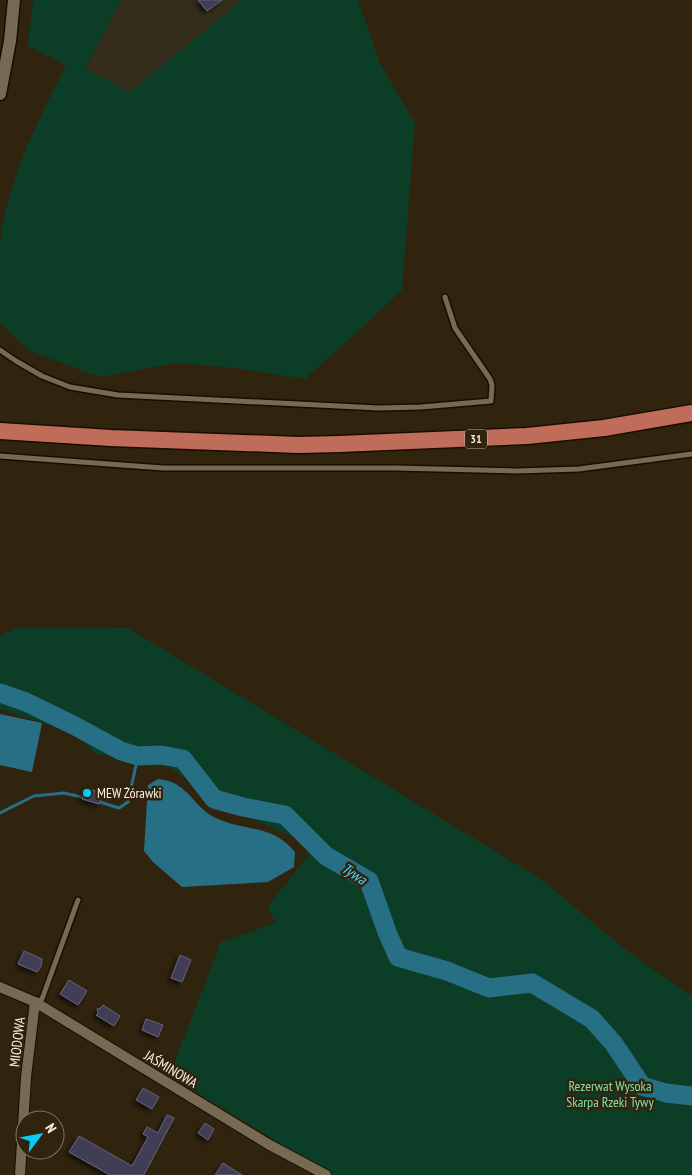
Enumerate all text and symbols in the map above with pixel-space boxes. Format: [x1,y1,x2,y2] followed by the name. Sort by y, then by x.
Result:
[465,429,487,448] road number: 31
[97,784,162,802] place label: MEW Żórawki
[81,787,93,799] marker: MEW Żórawki
[338,858,371,889] water label: Tywa
[5,1016,29,1068] street label: MIODOWA
[140,1046,201,1092] street label: JAŚMINOWA
[566,1077,655,1111] park label: Rezerwat Wysoka Skarpa Rzeki Tywy
[15,1110,65,1160] north arrow
[41,1120,61,1136] text: N

